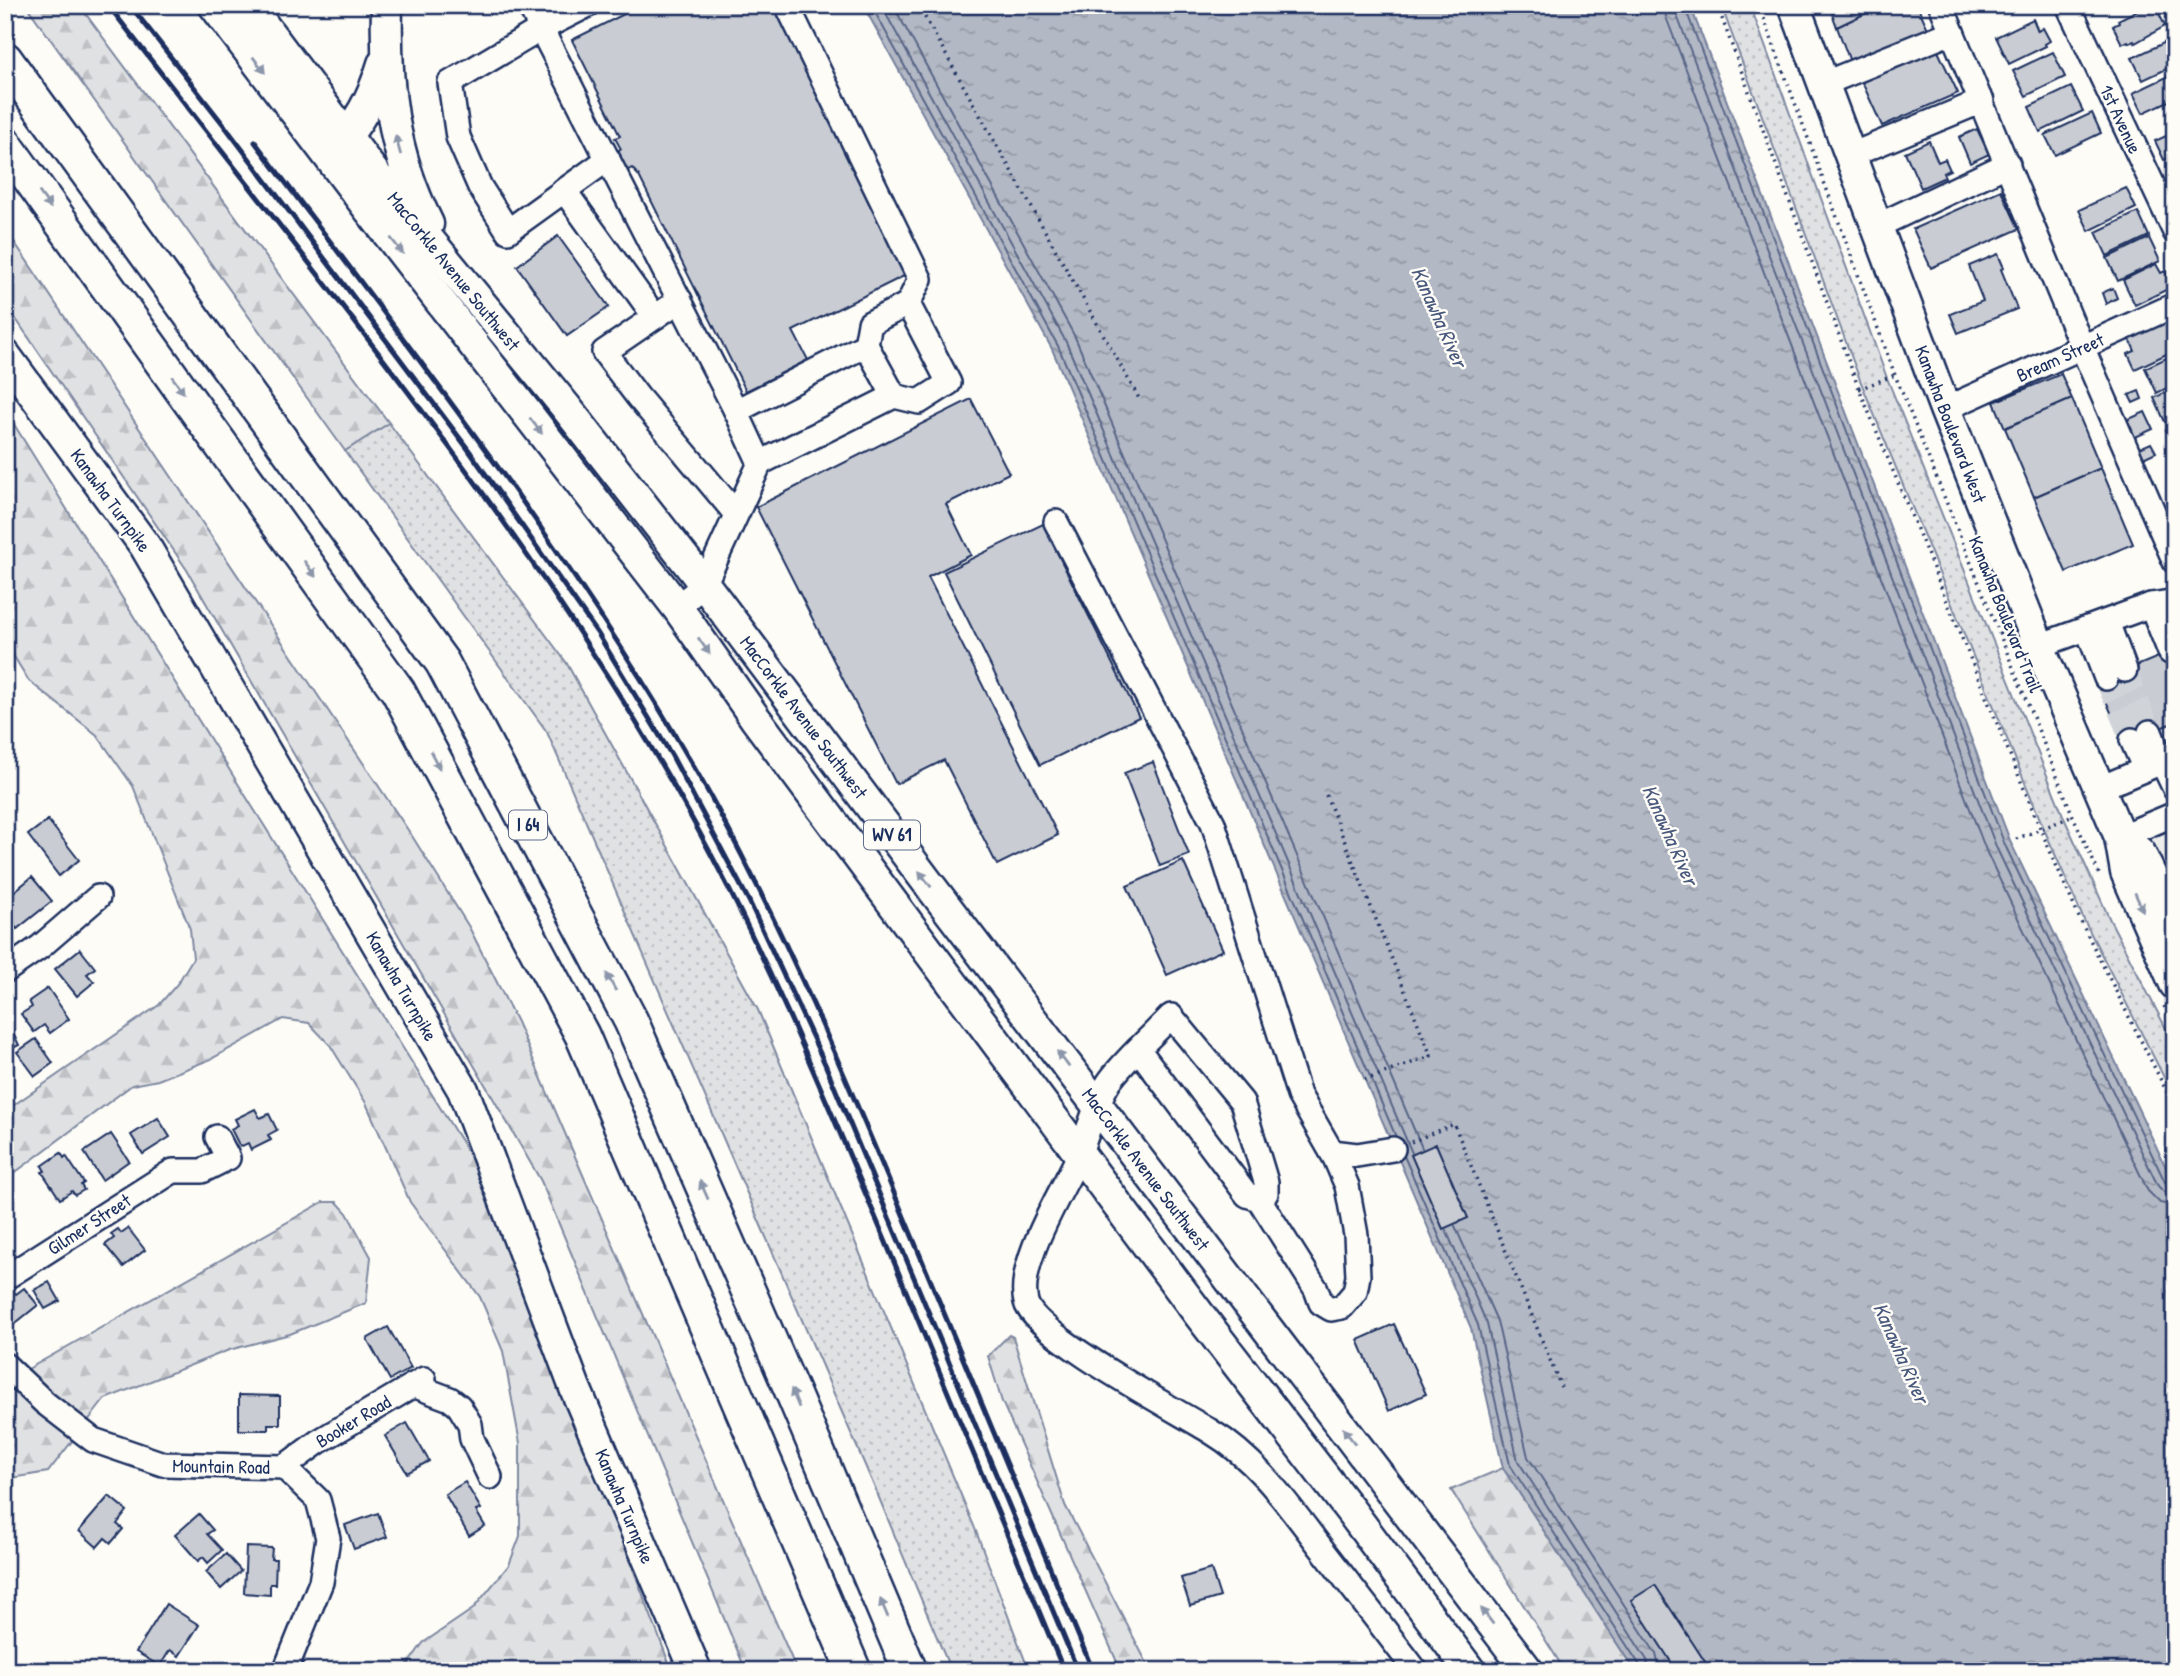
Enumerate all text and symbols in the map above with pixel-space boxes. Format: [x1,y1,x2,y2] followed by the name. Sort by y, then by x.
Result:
[252,56,266,74] one-way arrow
[2094,80,2148,158] street label: 1st Avenue
[392,133,403,155] one-way arrow
[382,186,527,356] street label: MacCorkle Avenue Southwest
[38,191,52,209] one-way arrow
[389,237,403,255] one-way arrow
[1404,262,1476,375] water label: Kanawha River
[2012,326,2108,388] street label: Bream Street
[1909,341,1993,507] street label: Kanawha Boulevard West
[171,376,185,394] one-way arrow
[528,417,543,435] one-way arrow
[65,443,158,557] street label: Kanawha Turnpike
[1963,532,2050,697] street label: Kanawha Boulevard Trail
[303,560,318,578] one-way arrow
[734,630,874,804] street label: MacCorkle Avenue Southwest
[697,636,711,655] one-way arrow
[428,750,440,770] one-way arrow
[1635,780,1707,893] water label: Kanawha River
[509,810,547,840] road number: I 64
[864,820,920,850] road number: WV 61
[917,870,932,888] one-way arrow
[2134,892,2145,913] one-way arrow
[360,927,444,1046] street label: Kanawha Turnpike
[605,973,617,992] one-way arrow
[1056,1051,1071,1069] one-way arrow
[1076,1082,1216,1256] street label: MacCorkle Avenue Southwest
[699,1179,710,1200] one-way arrow
[42,1187,136,1261] street label: Gilmer Street
[1866,1298,1938,1411] water label: Kanawha River
[311,1388,396,1454] street label: Booker Road
[789,1388,800,1409] one-way arrow
[1341,1427,1356,1445] one-way arrow
[589,1445,661,1568] street label: Kanawha Turnpike
[172,1452,271,1480] street label: Mountain Road
[878,1597,889,1618] one-way arrow
[1479,1608,1494,1626] one-way arrow

